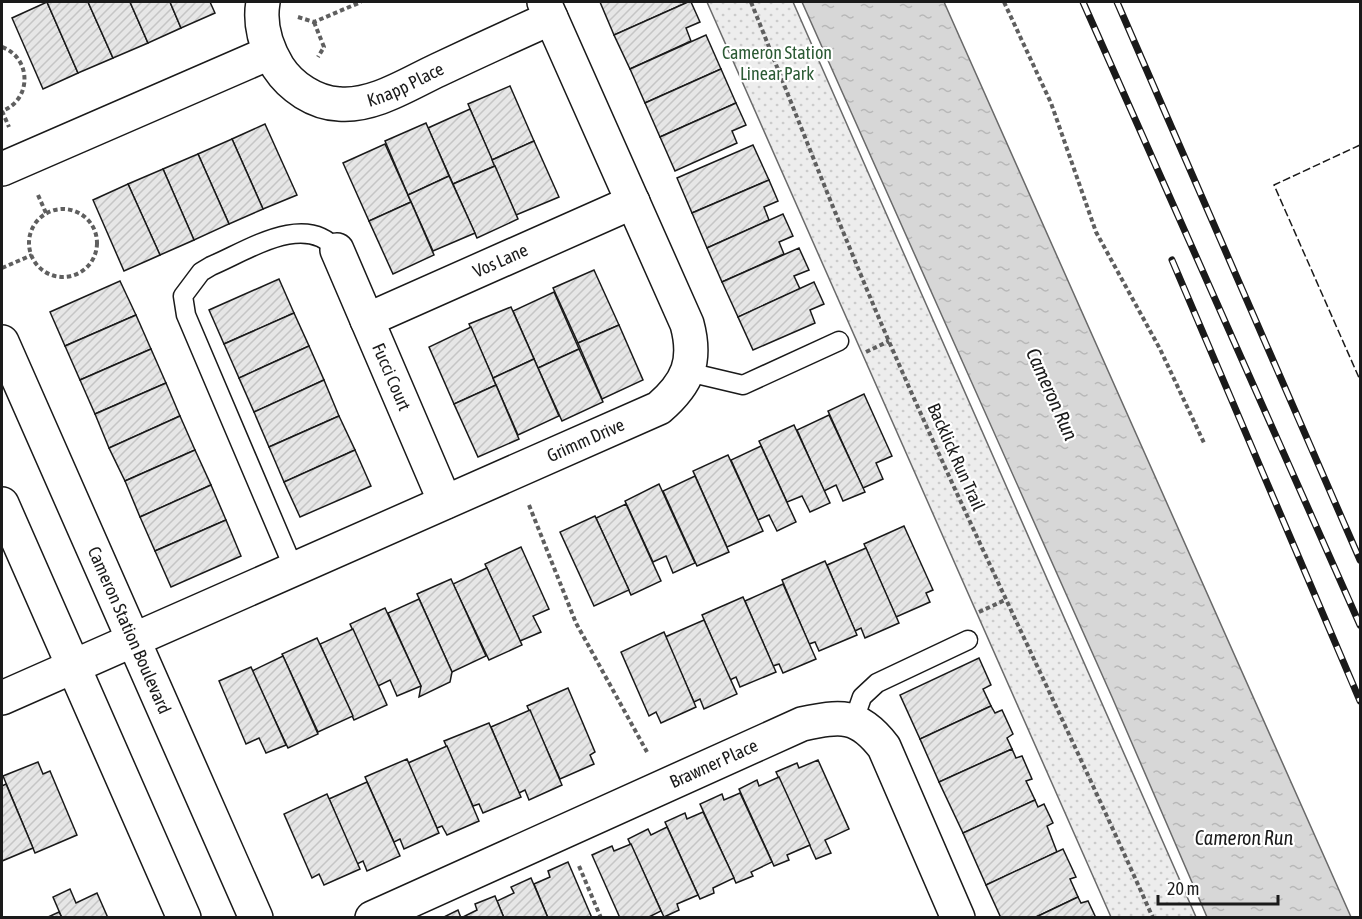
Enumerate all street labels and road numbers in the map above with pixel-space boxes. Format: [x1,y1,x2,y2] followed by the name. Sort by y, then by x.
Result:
[364,58,447,111] street label: Knapp Place
[470,239,531,282] street label: Vos Lane
[368,340,416,414] street label: Fucci Court
[923,400,990,514] street label: Backlick Run Trail
[544,414,627,466] street label: Grimm Drive
[84,543,176,717] street label: Cameron Station Boulevard
[666,734,761,792] street label: Brawner Place

